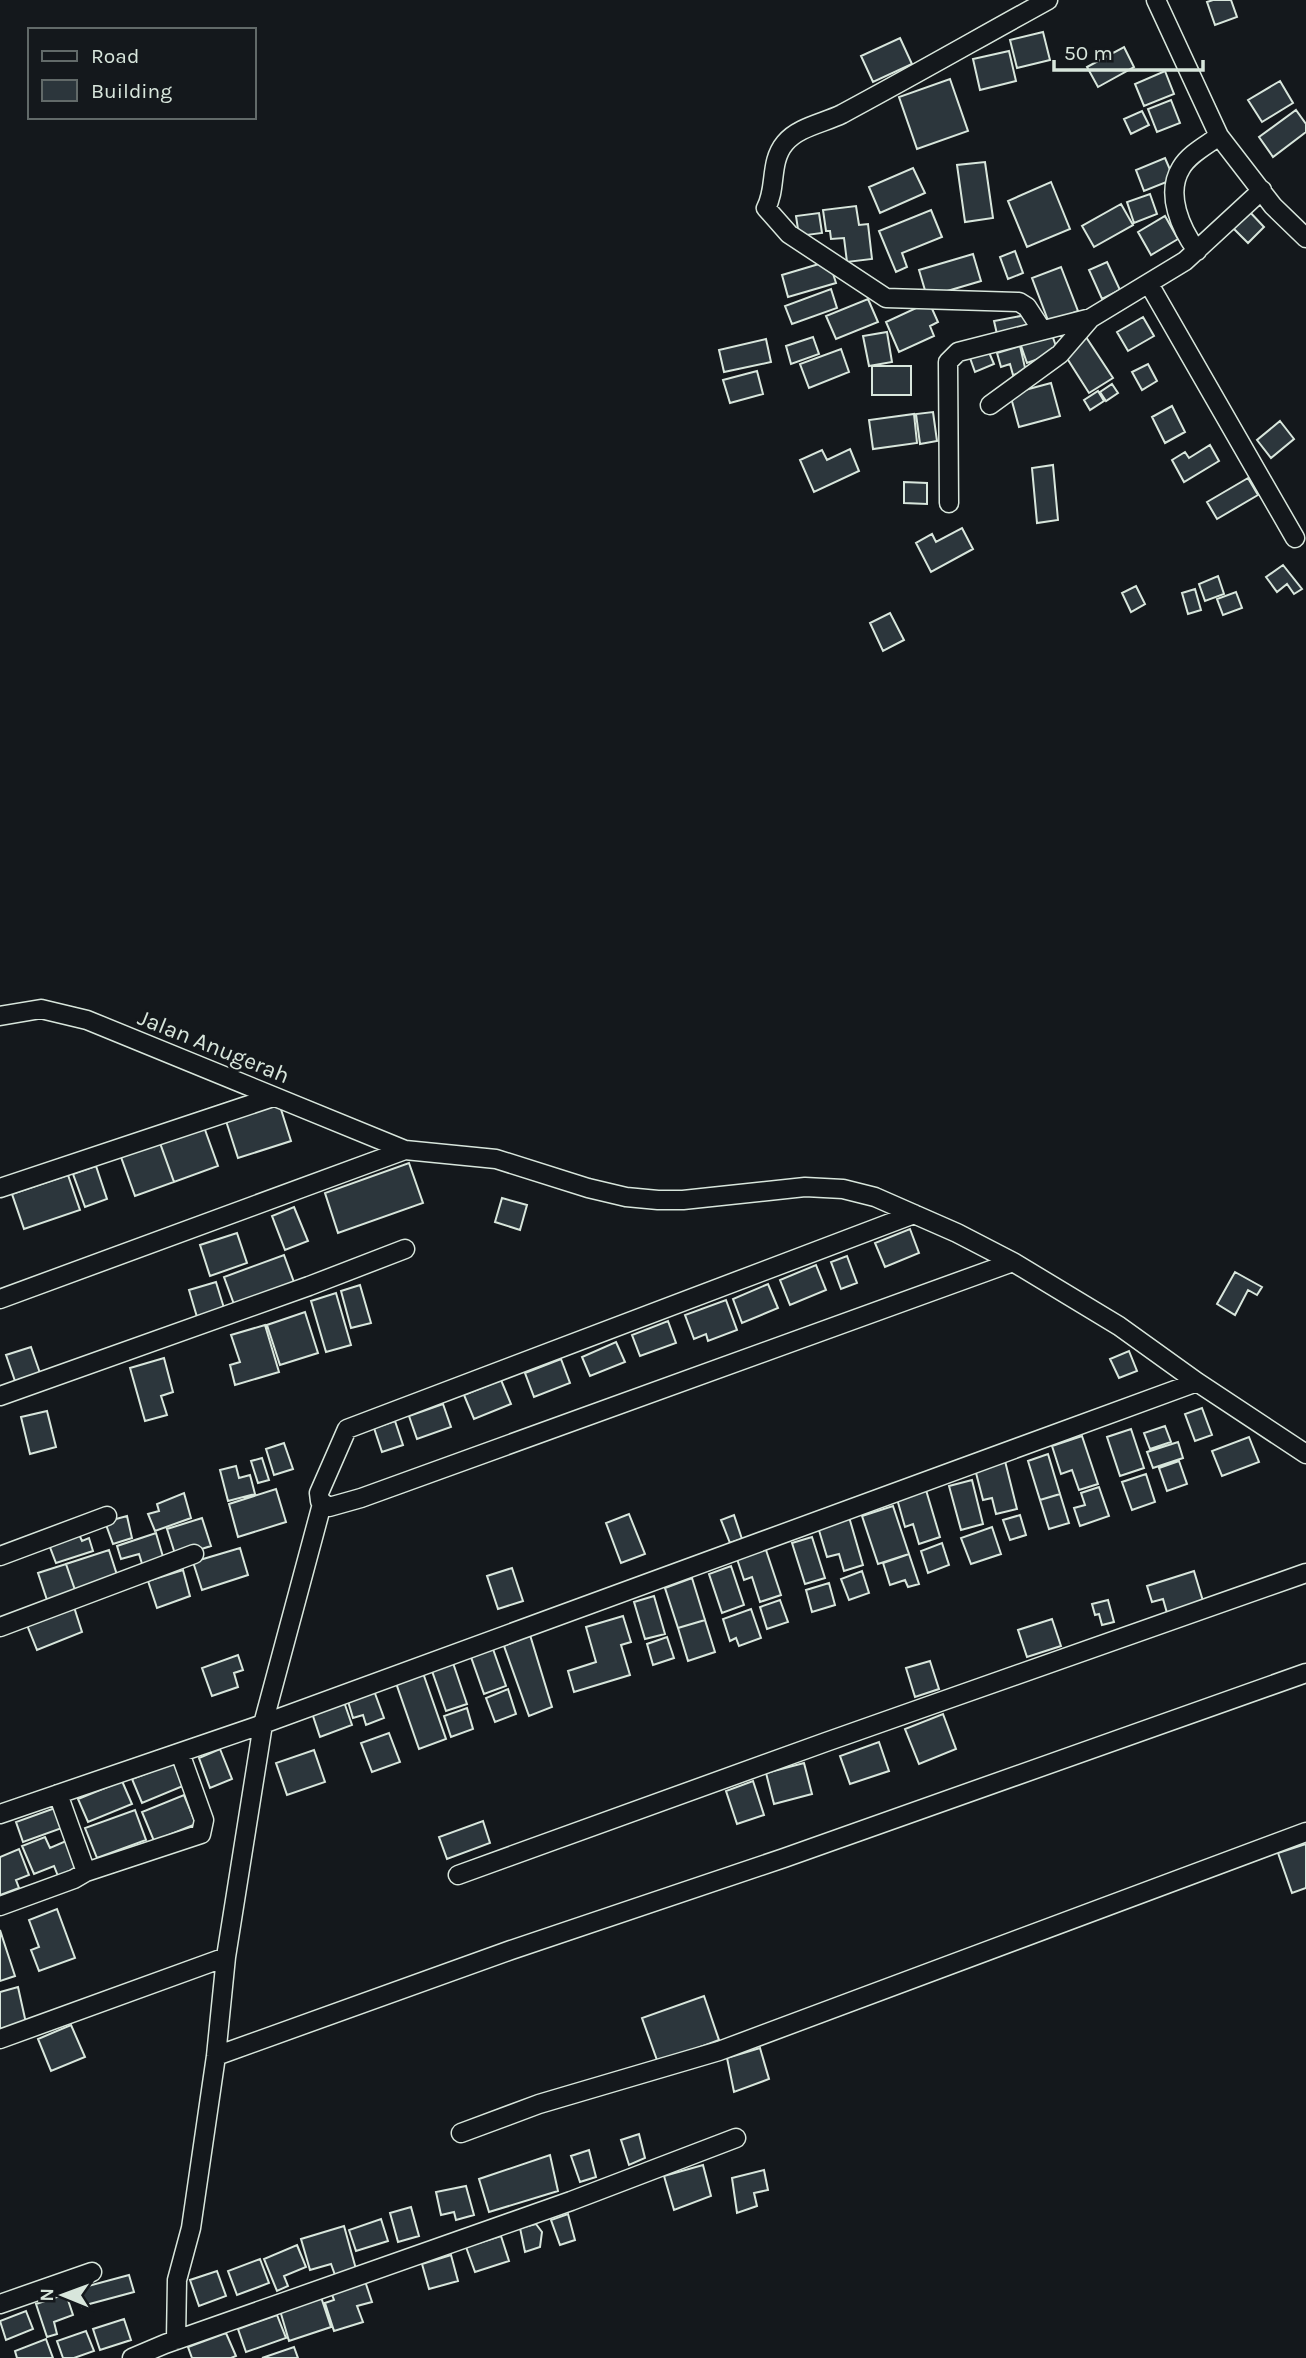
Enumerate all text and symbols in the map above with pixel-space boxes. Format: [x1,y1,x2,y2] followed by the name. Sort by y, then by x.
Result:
[28,28,256,119] legend
[1054,28,1203,72] scale bar
[1064,41,1113,65] text: 50 m
[91,44,139,68] text: Road
[91,79,172,103] text: Building
[134,1004,294,1089] street label: Jalan Anugerah
[28,2260,98,2330] north arrow
[36,2288,58,2302] text: N

